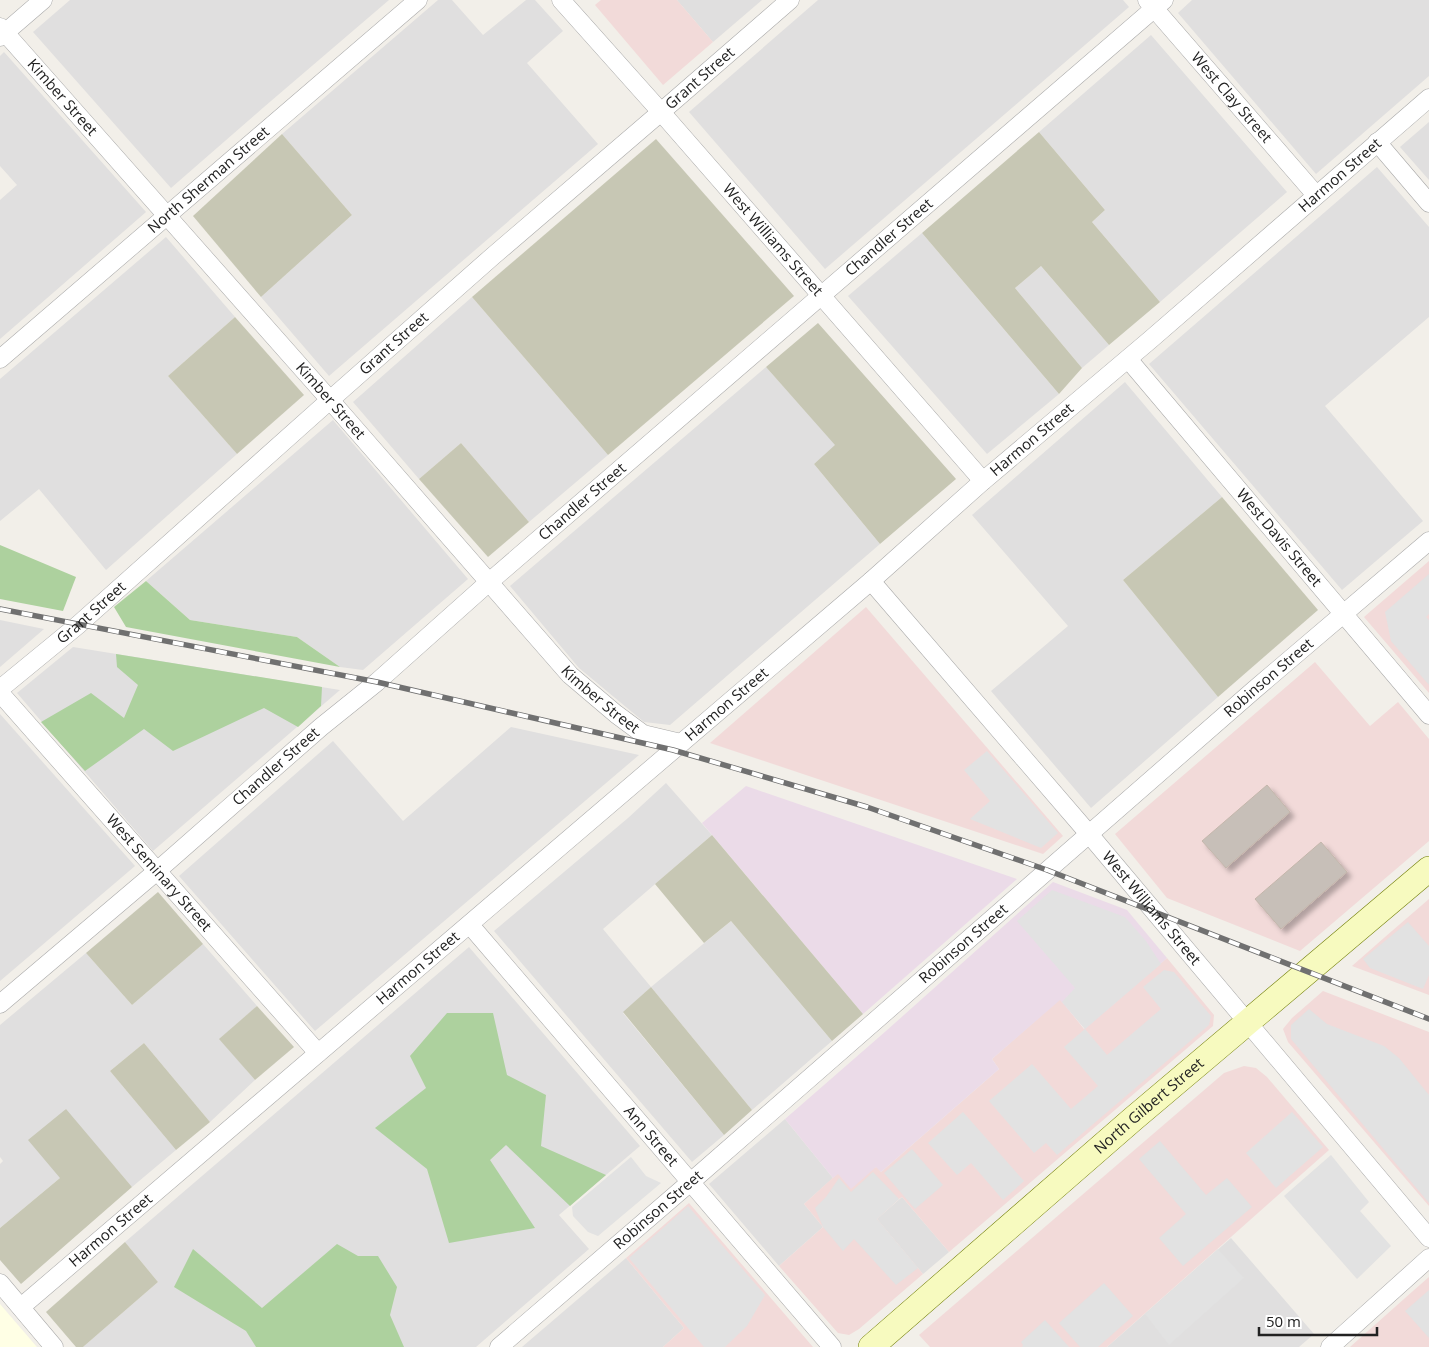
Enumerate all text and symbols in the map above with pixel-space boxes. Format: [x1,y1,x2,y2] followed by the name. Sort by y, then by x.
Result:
[660,42,738,113] street label: Grant Street
[1187,47,1277,146] street label: West Clay Street
[24,54,103,140] street label: Kimber Street
[143,121,273,237] street label: North Sherman Street
[1294,133,1385,216] street label: Harmon Street
[719,179,828,300] street label: West Williams Street
[840,193,936,280] street label: Chandler Street
[354,307,432,379] street label: Grant Street
[292,357,371,443] street label: Kimber Street
[985,398,1077,480] street label: Harmon Street
[534,458,630,544] street label: Chandler Street
[1233,484,1327,590] street label: West Davis Street
[52,576,130,648] street label: Grant Street
[1219,633,1317,721] street label: Robinson Street
[557,661,644,737] street label: Kimber Street
[680,662,772,745] street label: Harmon Street
[227,722,323,810] street label: Chandler Street
[102,809,217,935] street label: West Seminary Street
[1099,846,1206,969] street label: West Williams Street
[914,899,1011,987] street label: Robinson Street
[371,926,463,1008] street label: Harmon Street
[1089,1053,1207,1158] street label: North Gilbert Street
[620,1101,683,1170] street label: Ann Street
[609,1165,706,1253] street label: Robinson Street
[64,1188,156,1271] street label: Harmon Street
[1259,1304,1376,1336] scale bar
[1266,1311,1301,1331] text: 50 m

